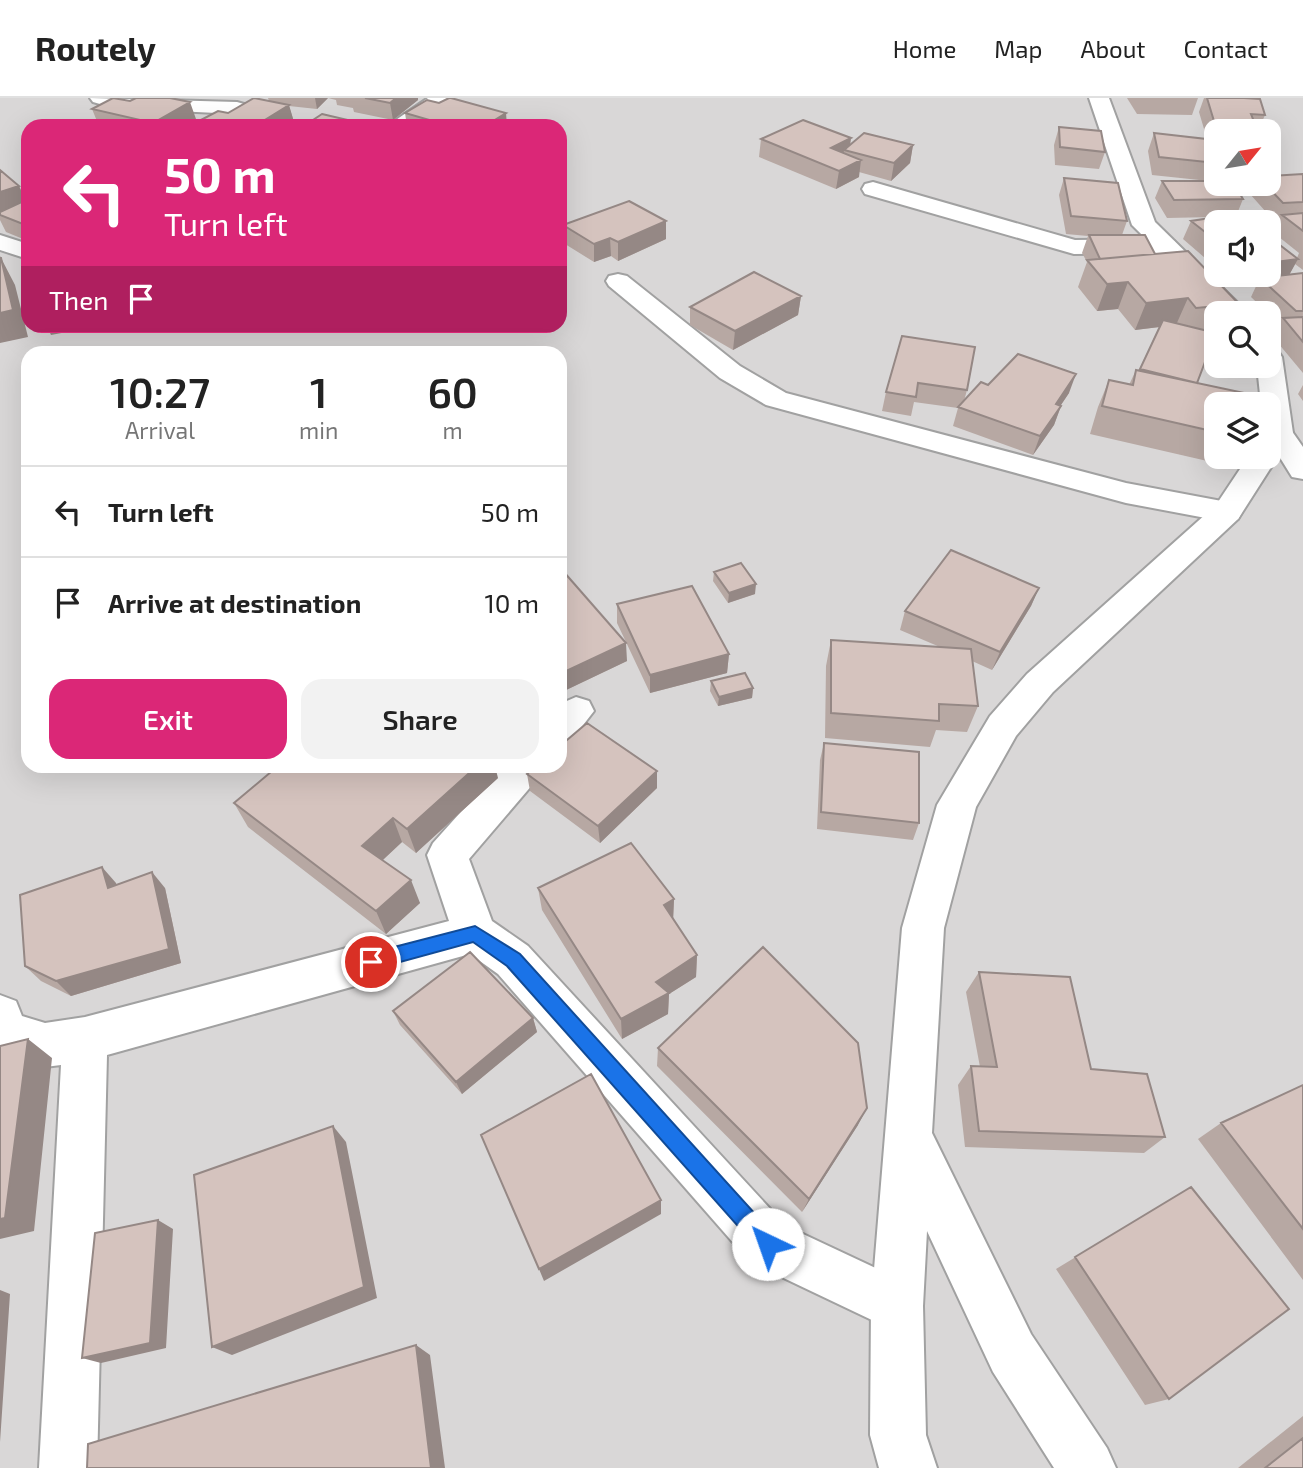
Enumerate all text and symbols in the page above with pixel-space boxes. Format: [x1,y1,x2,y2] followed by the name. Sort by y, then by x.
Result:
[35,28,156,68] text: Routely
[893,34,956,63] text: Home
[994,34,1042,63] text: Map
[1080,34,1146,63] text: About
[1184,34,1268,63] text: Contact
[1204,119,1281,196] north arrow
[1204,119,1281,469] map controls
[164,144,276,203] text: 50 m
[49,147,140,238] icon: left
[164,204,288,242] text: Turn left
[1204,210,1281,287] button: sound
[122,280,160,318] icon: arrive
[49,284,108,315] text: Then
[1204,301,1281,378] button: search
[110,366,210,416] text: 10:27
[310,366,328,416] text: 1
[427,366,478,416] text: 60
[1204,392,1281,469] button: layers
[125,416,195,444] text: Arrival
[299,416,338,444] text: min
[443,416,463,444] text: m
[49,493,87,531] icon: left
[108,496,214,527] text: Turn left
[481,496,539,527] text: 50 m
[49,584,87,622] icon: arrive
[108,587,361,618] text: Arrive at destination
[484,587,539,618] text: 10 m
[49,679,287,759] button: Exit
[301,679,539,759] button: Share
[341,932,401,992] pin
[352,943,390,981] icon: arrive
[731,1207,805,1281] position arrow

